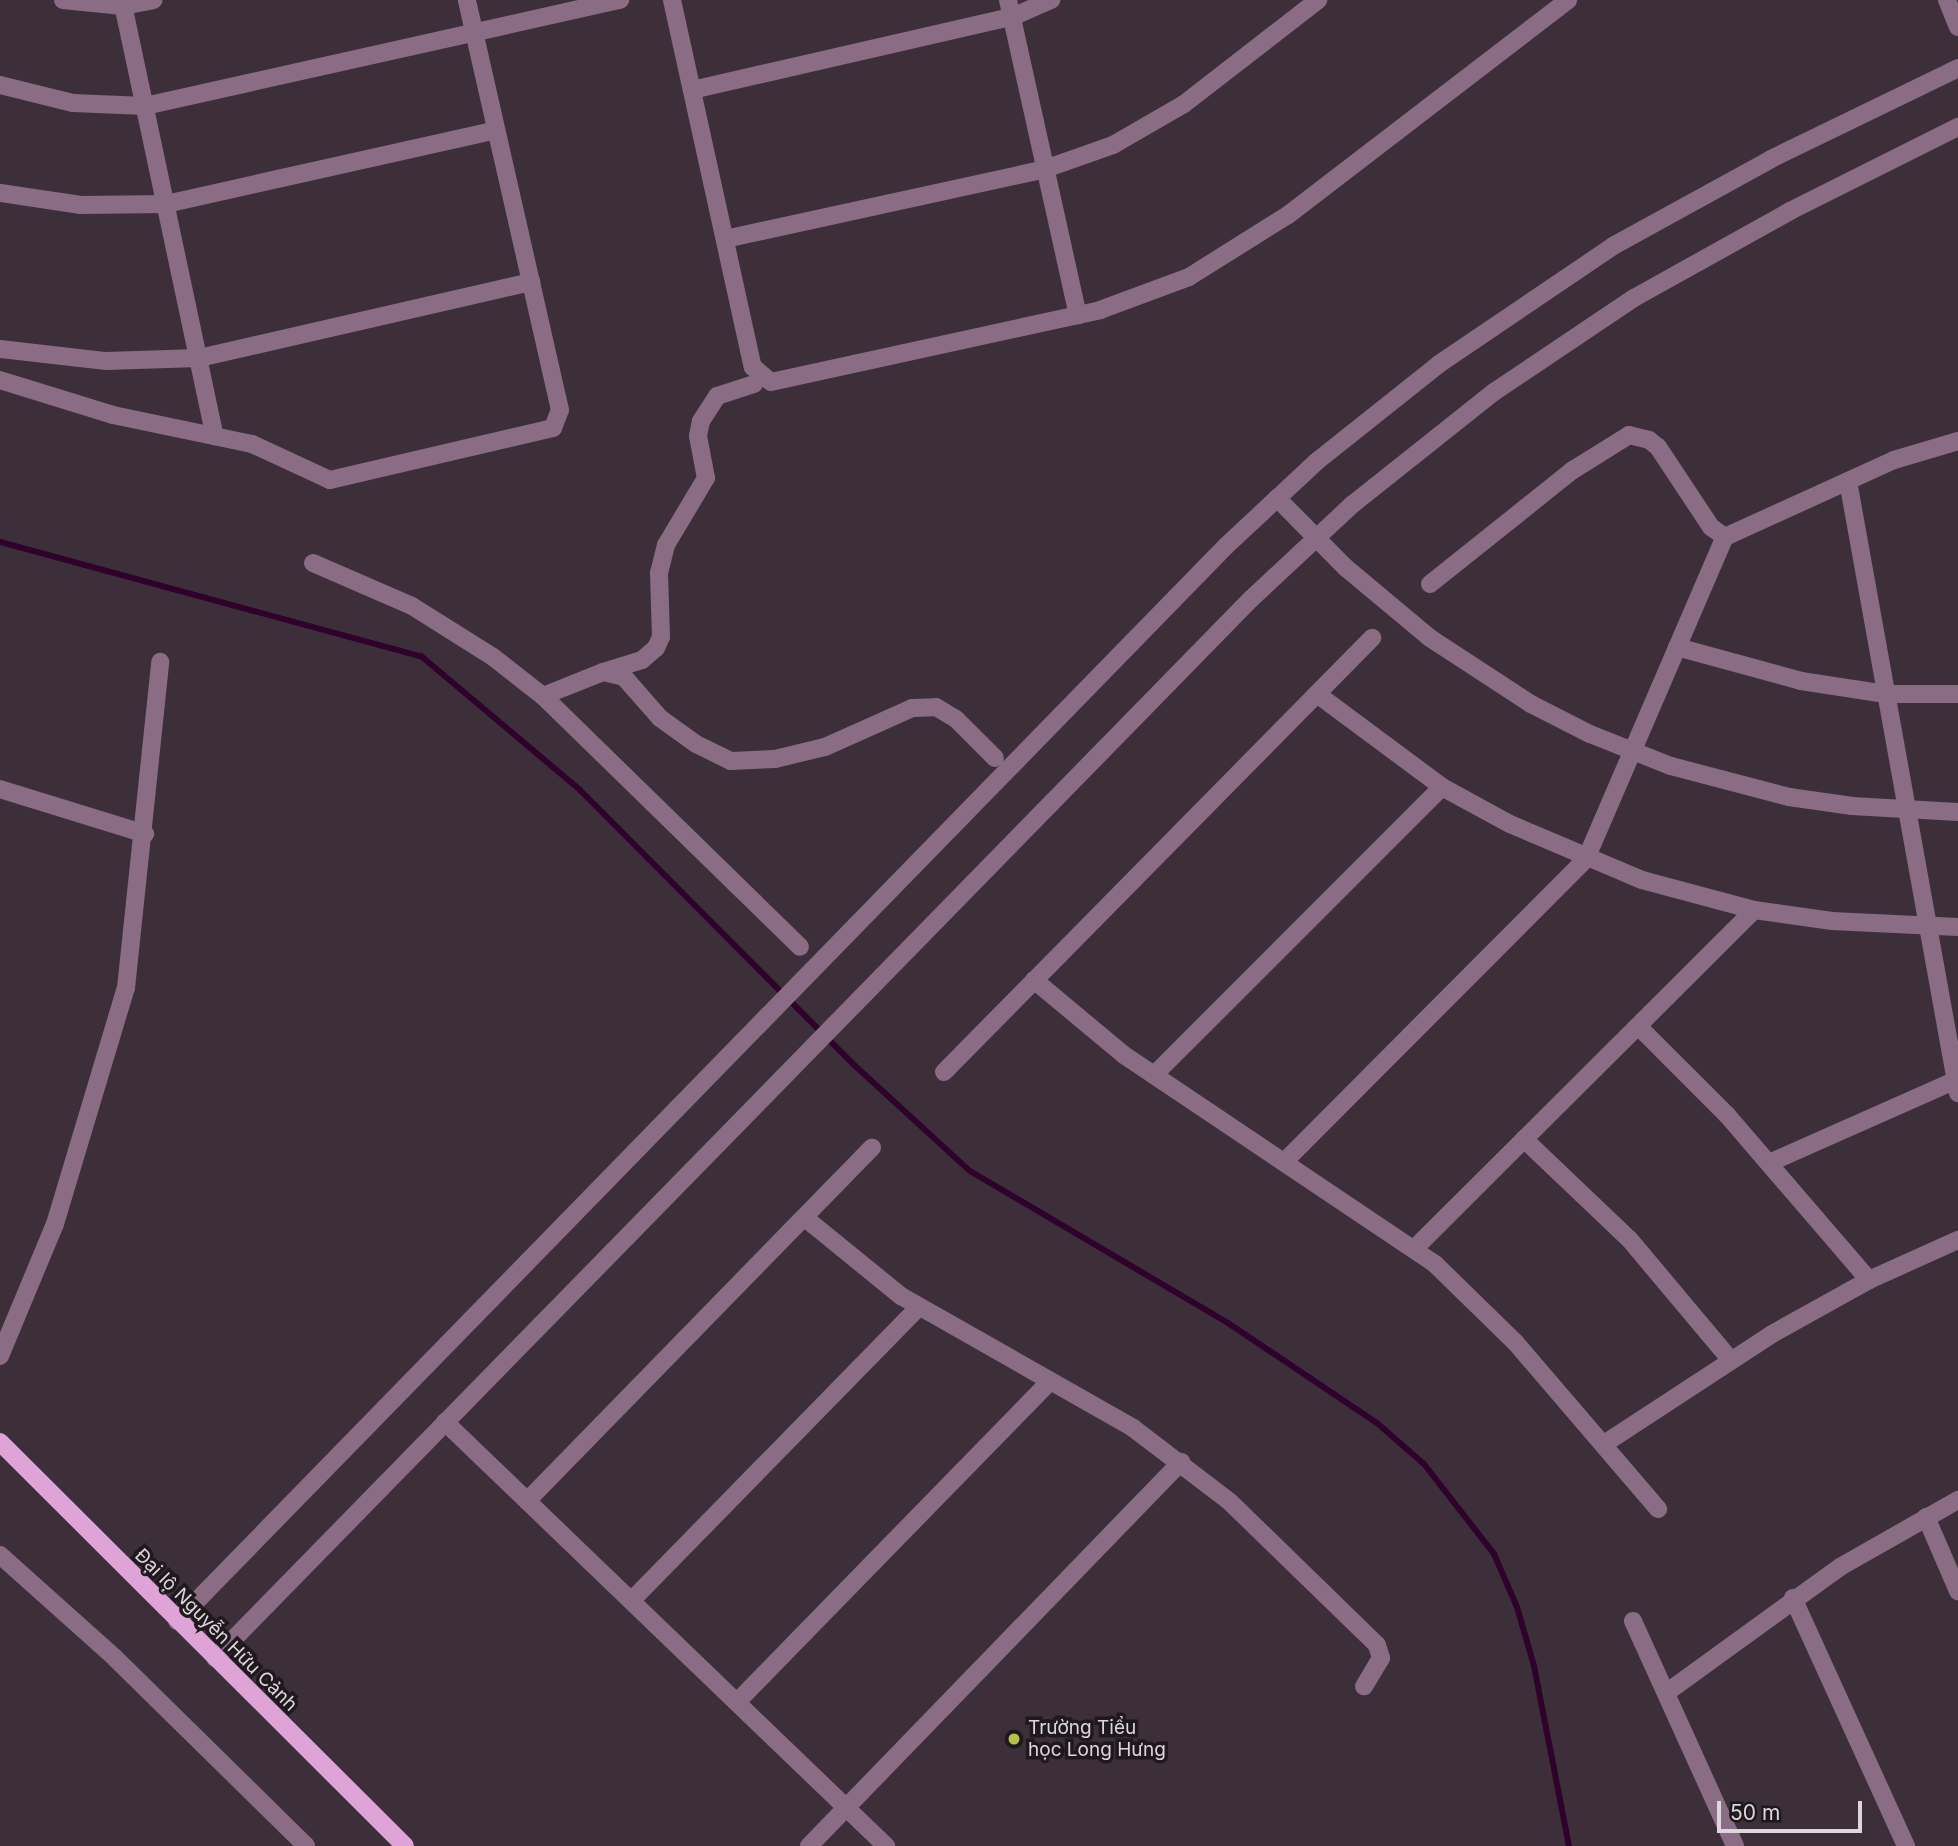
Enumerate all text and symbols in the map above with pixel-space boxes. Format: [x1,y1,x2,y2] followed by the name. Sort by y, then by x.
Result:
[130,1544,302,1716] street label: Đại lộ Nguyễn Hữu Cảnh
[1028,1717,1166,1761] place label: Trường Tiểu học Long Hưng
[1006,1731,1022,1747] marker: Trường Tiểu học Long Hưng
[1720,1786,1865,1830] scale bar
[1730,1800,1780,1825] text: 50 m

